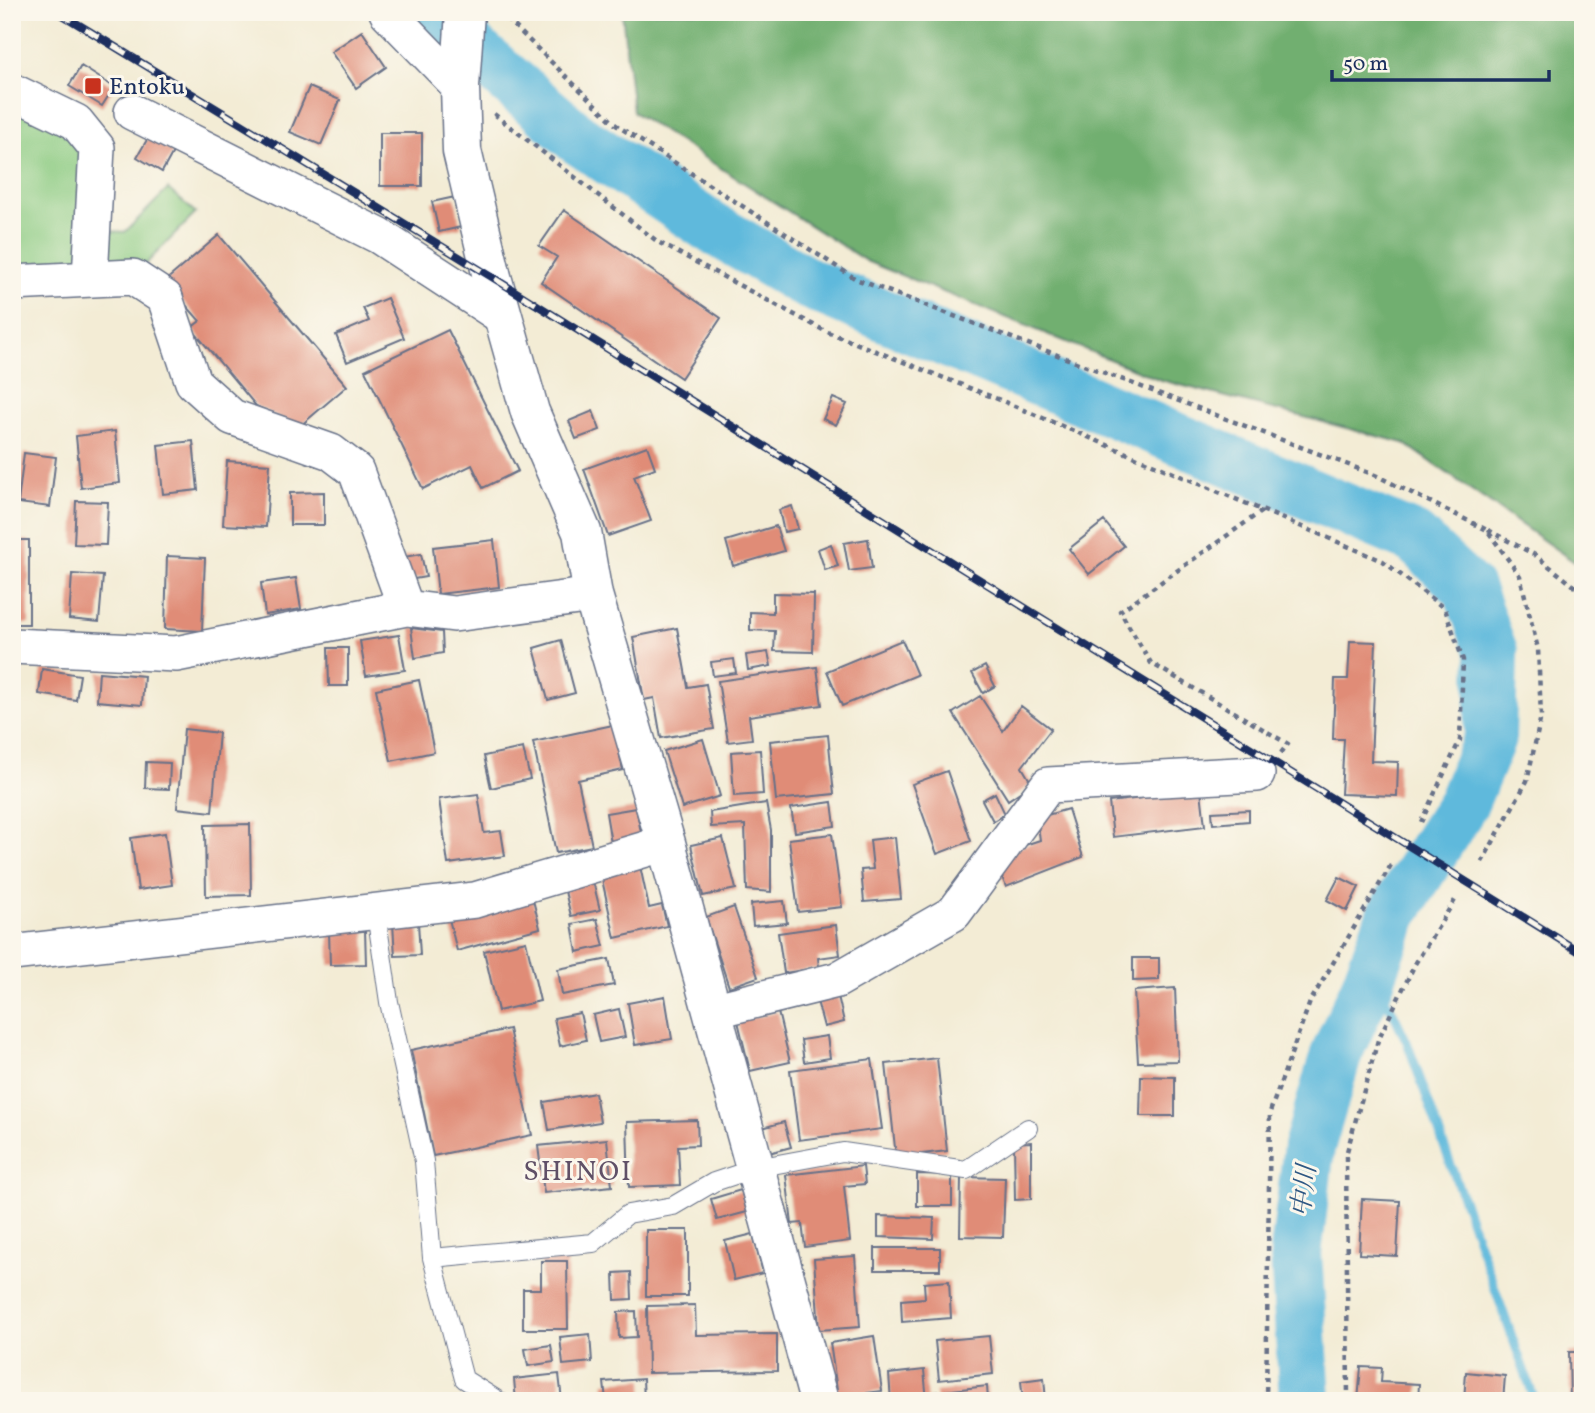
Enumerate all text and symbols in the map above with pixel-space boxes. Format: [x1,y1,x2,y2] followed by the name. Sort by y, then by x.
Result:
[1332,38,1550,82] scale bar
[1343,50,1388,79] text: 50 m
[109,71,185,105] place label: Entoku
[83,76,103,96] marker: Entoku
[523,1153,633,1192] district label: SHINOI
[1284,1160,1326,1219] water label: 中川

